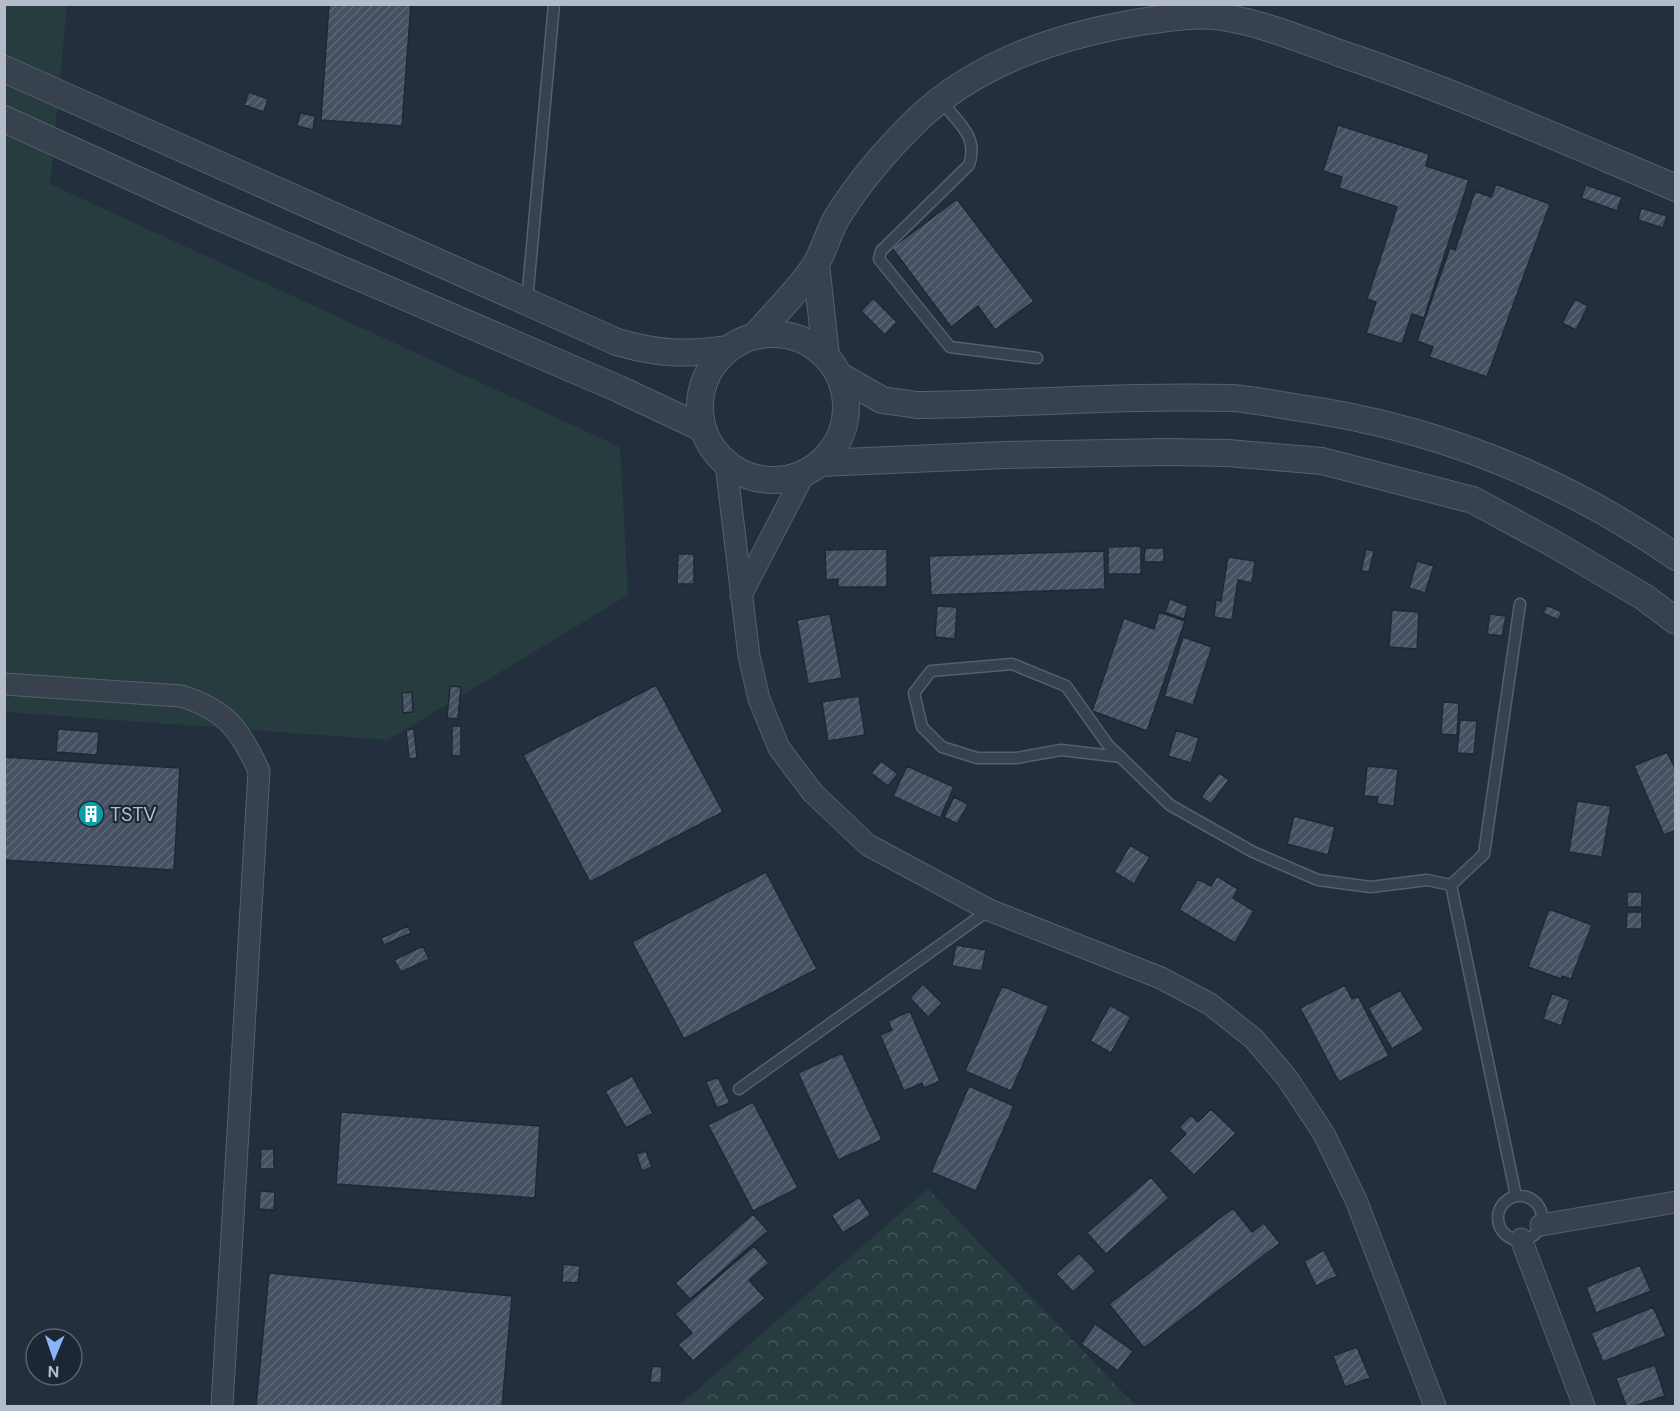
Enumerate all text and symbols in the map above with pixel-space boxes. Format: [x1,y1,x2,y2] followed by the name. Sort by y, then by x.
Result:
[76,799,106,829] building icon: TSTV
[110,801,157,827] place label: TSTV
[24,1327,84,1387] north arrow
[47,1361,60,1382] text: N

